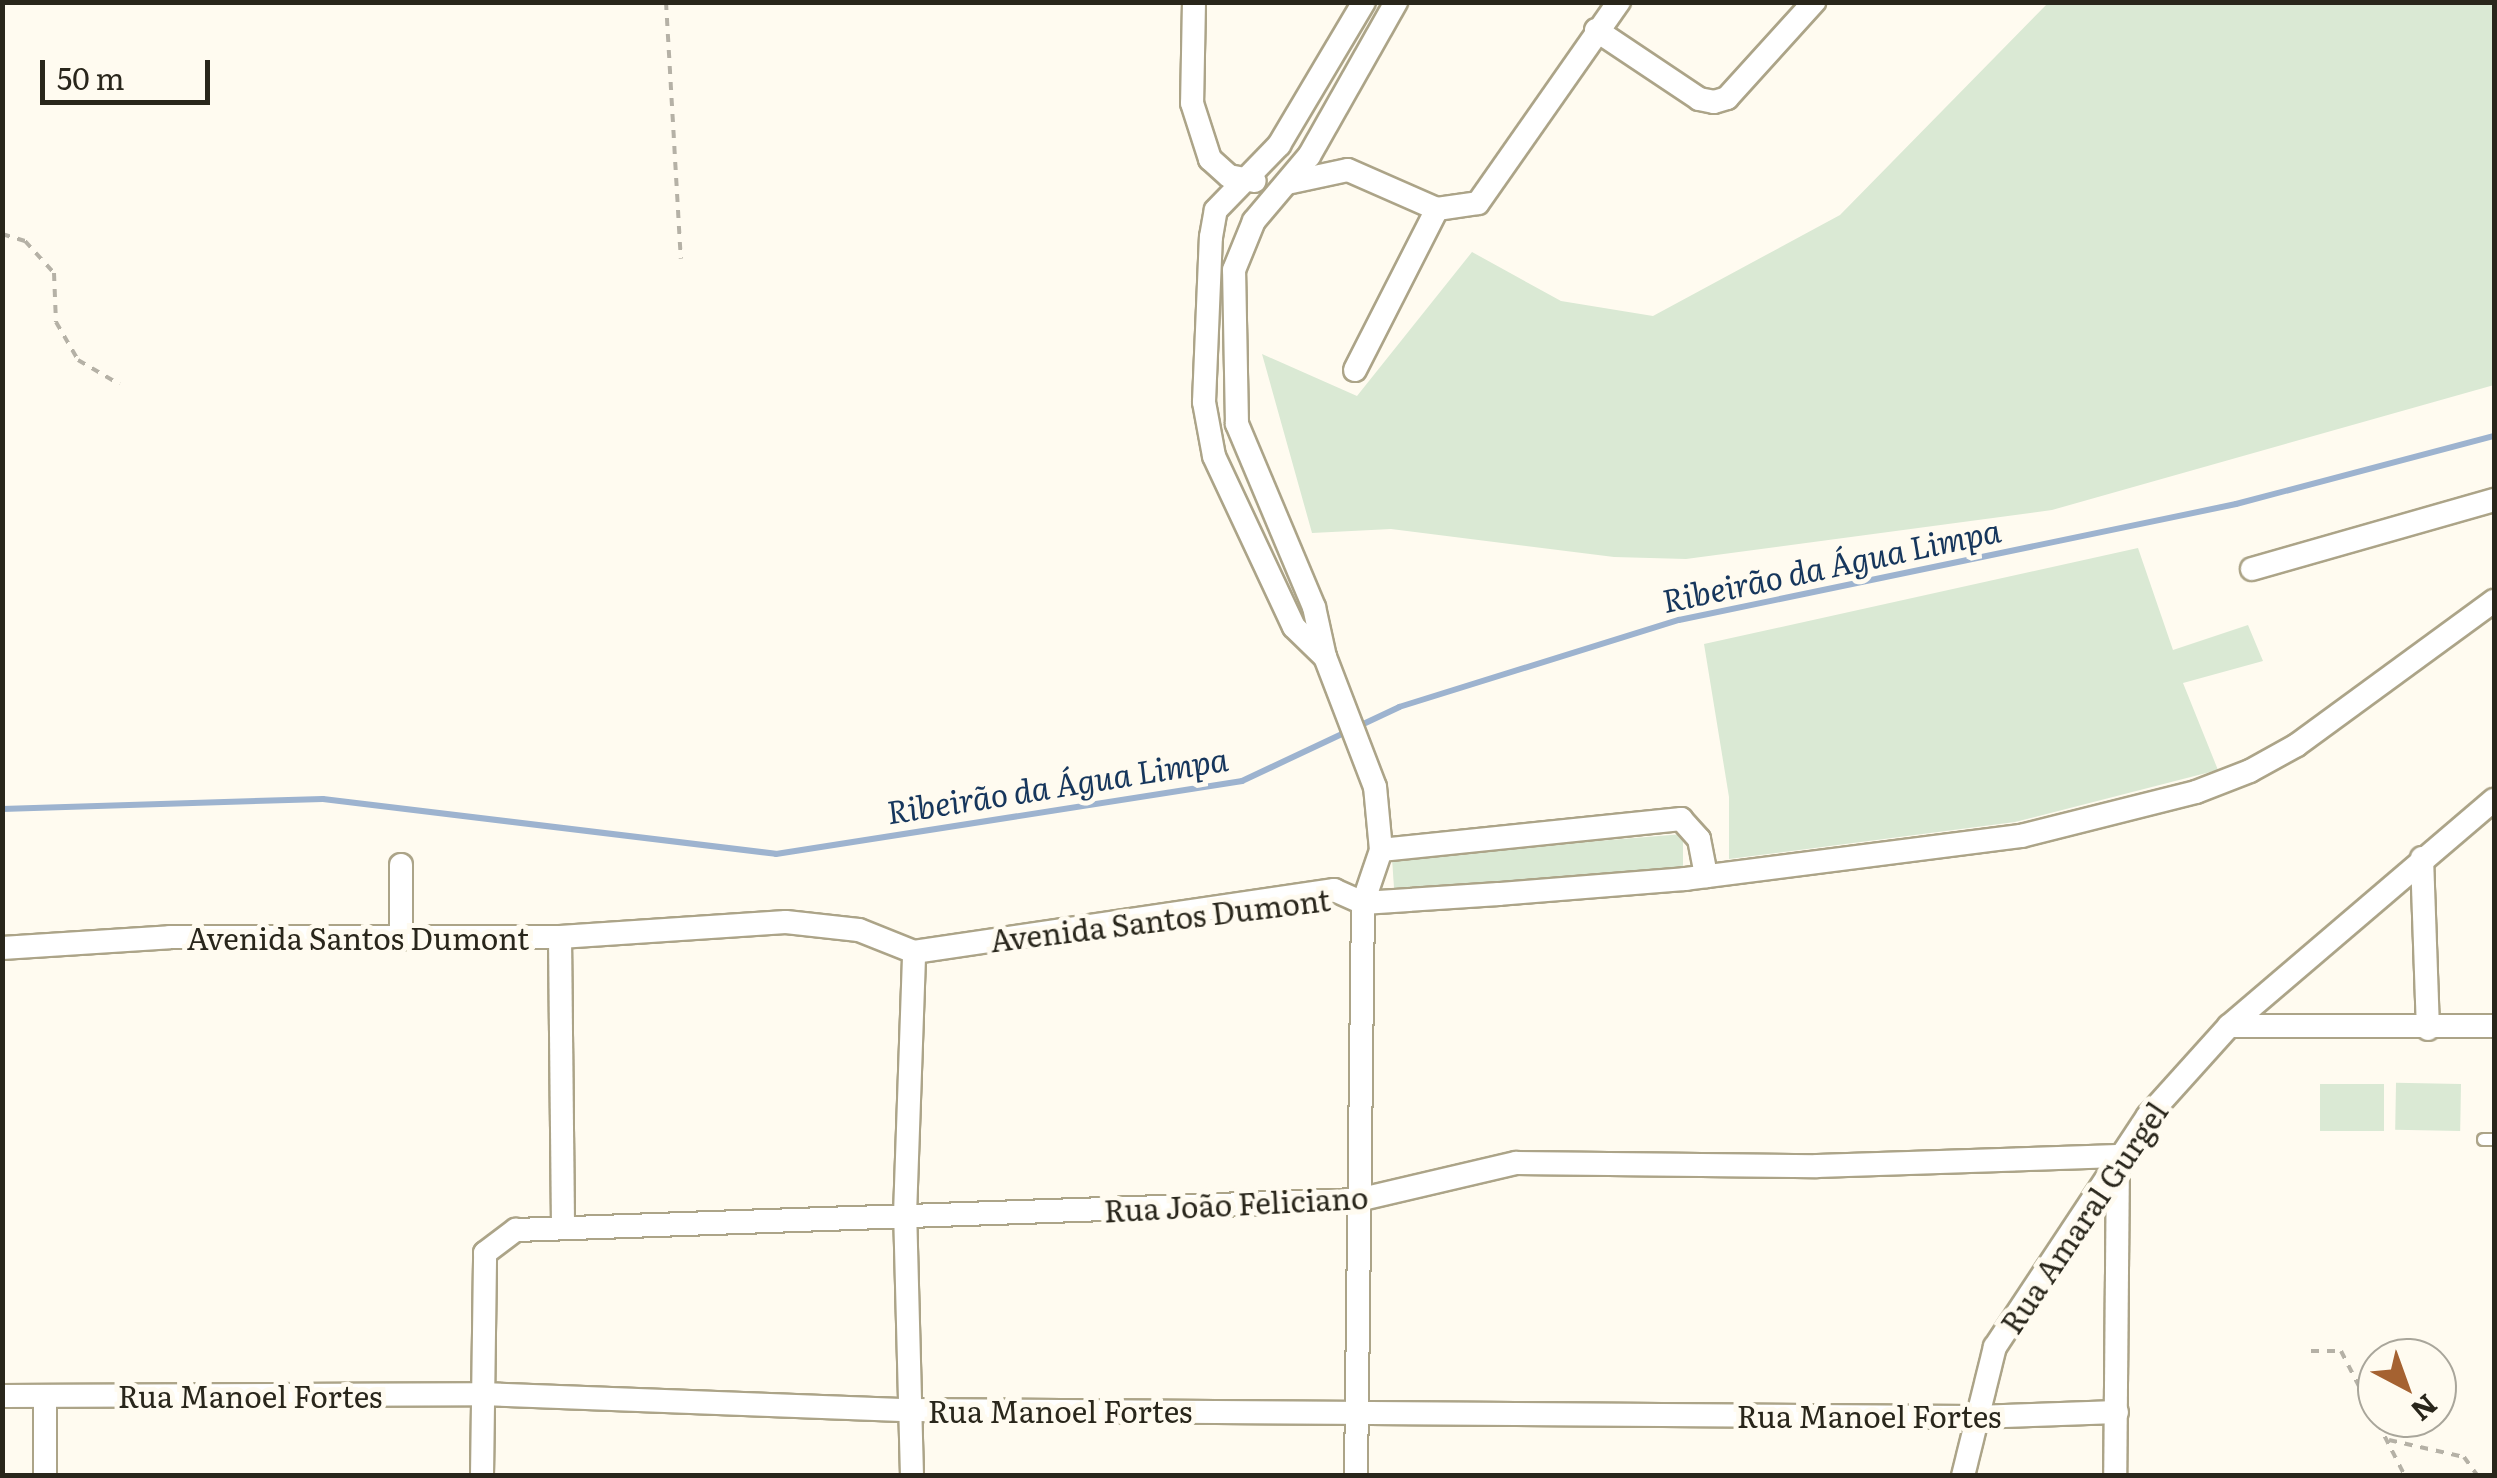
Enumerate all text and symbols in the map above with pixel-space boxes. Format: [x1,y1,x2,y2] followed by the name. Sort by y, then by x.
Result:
[45,40,215,102] scale bar
[57,55,125,99] text: 50 m
[1658,509,2004,619] water label: Ribeirão da Água Limpa
[884,738,1230,830] water label: Ribeirão da Água Limpa
[988,880,1332,958] street label: Avenida Santos Dumont
[187,919,529,955] street label: Avenida Santos Dumont
[1992,1094,2174,1340] street label: Rua Amaral Gurgel
[1103,1178,1369,1228] street label: Rua João Feliciano
[2357,1338,2457,1438] north arrow
[118,1377,382,1413] street label: Rua Manoel Fortes
[2403,1386,2448,1433] text: N
[928,1392,1192,1428] street label: Rua Manoel Fortes
[1737,1397,2001,1433] street label: Rua Manoel Fortes

